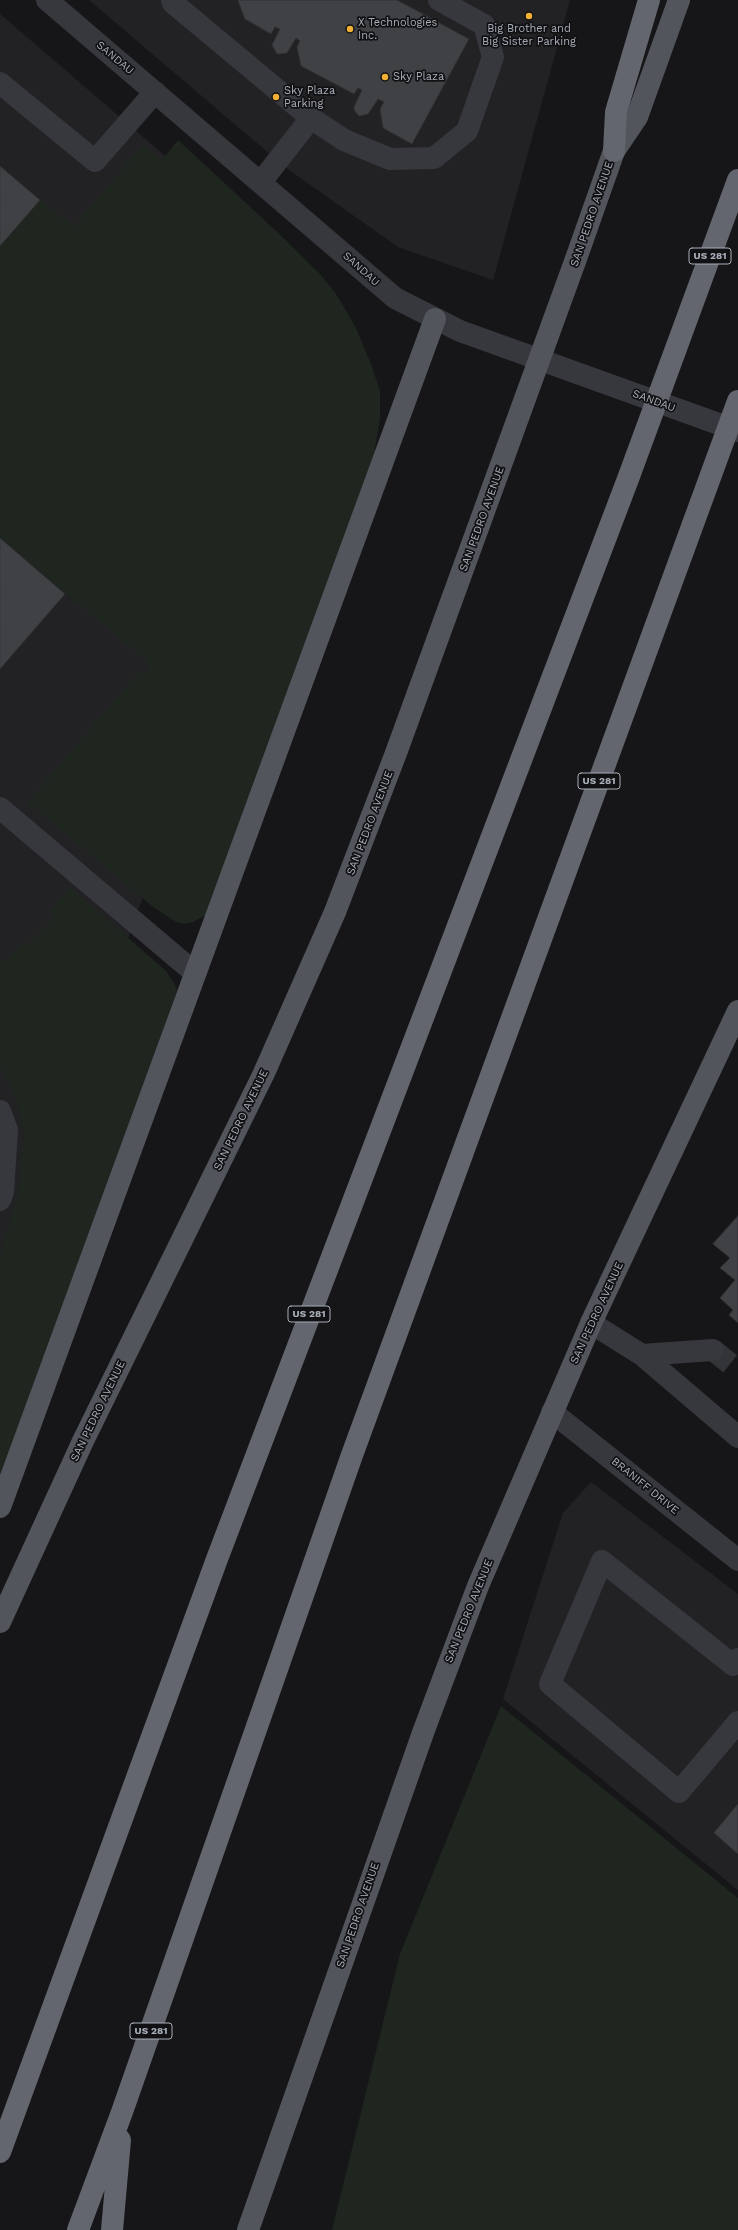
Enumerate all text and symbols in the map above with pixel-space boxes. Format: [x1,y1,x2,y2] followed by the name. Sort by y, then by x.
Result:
[524,11,534,21] marker: Big Brother and Big Sister Parking
[358,16,437,42] place label: X Technologies Inc.
[482,22,576,48] place label: Big Brother and Big Sister Parking
[345,24,355,34] marker: X Technologies Inc.
[94,39,136,77] street label: SANDAU
[393,70,444,84] place label: Sky Plaza
[380,72,390,82] marker: Sky Plaza
[284,84,335,110] place label: Sky Plaza Parking
[271,92,281,102] marker: Sky Plaza Parking
[568,160,616,268] street label: SAN PEDRO AVENUE
[689,248,731,264] road number: US 281
[340,249,382,289] street label: SANDAU
[631,387,677,415] street label: SANDAU
[457,465,507,573] street label: SAN PEDRO AVENUE
[344,769,396,877] street label: SAN PEDRO AVENUE
[578,773,620,789] road number: US 281
[211,1067,271,1173] street label: SAN PEDRO AVENUE
[568,1260,626,1366] street label: SAN PEDRO AVENUE
[288,1306,330,1322] road number: US 281
[68,1358,128,1464] street label: SAN PEDRO AVENUE
[609,1455,681,1517] street label: BRANIFF DRIVE
[442,1557,496,1665] street label: SAN PEDRO AVENUE
[334,1861,382,1969] street label: SAN PEDRO AVENUE
[130,2023,172,2039] road number: US 281

